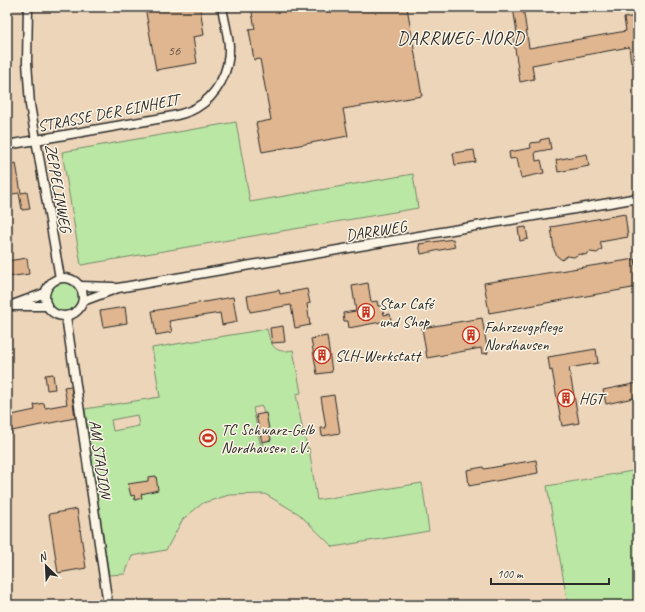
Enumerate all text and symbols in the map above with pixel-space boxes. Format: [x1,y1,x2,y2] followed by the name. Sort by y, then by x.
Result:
[397,27,525,49] district label: DARRWEG-NORD
[168,42,181,59] house number: 56
[36,89,184,136] street label: STRASSE DER EINHEIT
[40,142,76,236] street label: ZEPPELINWEG
[344,216,410,246] street label: DARRWEG
[379,294,436,332] place label: Star Café und Shop
[356,302,376,322] building icon: Star Café und Shop
[484,317,564,355] place label: Fahrzeugpflege Nordhausen
[461,325,481,345] building icon: Fahrzeugpflege Nordhausen
[312,345,332,365] building icon: SLH-Werkstatt
[335,346,422,366] place label: SLH-Werkstatt
[556,388,576,408] building icon: HGT
[579,389,608,409] place label: HGT
[85,419,116,502] street label: AM STADION
[221,420,315,458] place label: TC Schwarz-Gelb Nordhausen e.V.
[198,428,218,448] sports icon: TC Schwarz-Gelb Nordhausen e.V.
[26,546,66,586] north arrow
[36,548,50,565] text: N
[491,560,609,586] scale bar
[497,566,524,582] text: 100 m

